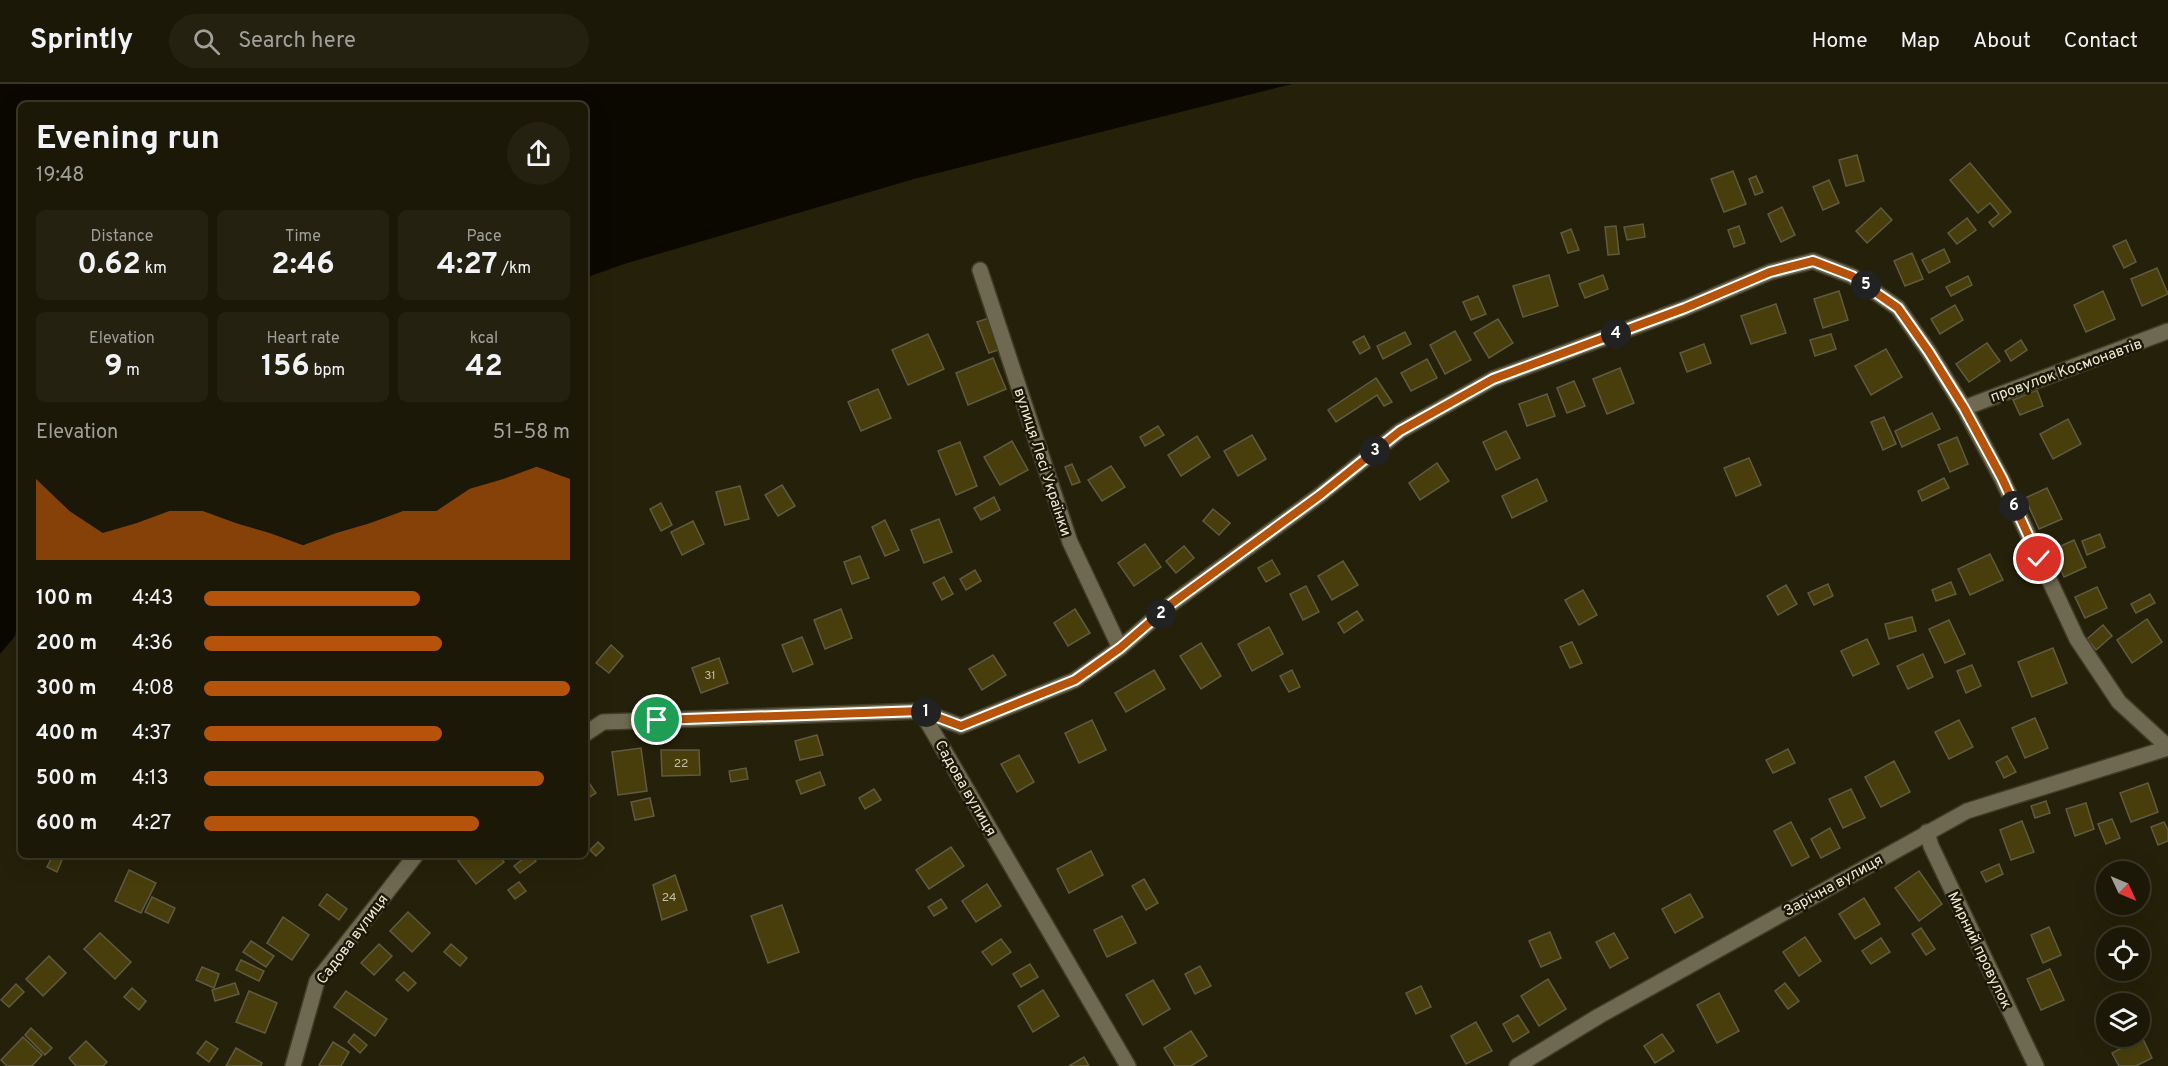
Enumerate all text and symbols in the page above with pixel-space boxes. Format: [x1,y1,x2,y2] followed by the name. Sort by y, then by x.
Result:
[169,14,589,68] search box
[30,23,133,59] text: Sprintly
[190,25,223,58] icon: search
[238,28,356,55] text: Search here
[1812,28,1868,55] text: Home
[1901,28,1940,55] text: Map
[1973,28,2031,55] text: About
[2064,28,2138,55] text: Contact
[36,119,220,161] text: Evening run
[507,122,570,185] button: share
[36,163,85,189] text: 19:48
[91,227,153,247] text: Distance
[285,227,321,247] text: Time
[466,227,502,247] text: Pace
[77,247,141,284] text: 0.62
[271,247,335,284] text: 2:46
[437,247,498,284] text: 4:27
[141,259,167,279] text: km
[498,259,531,279] text: /km
[1851,270,1881,300] pin: 5
[1861,275,1871,295] text: 5
[1601,319,1631,349] pin: 4
[1611,324,1621,344] text: 4
[89,329,155,349] text: Elevation
[266,329,340,349] text: Heart rate
[470,329,498,349] text: kcal
[1988,335,2145,408] street label: провулок Космонавтів
[104,349,123,386] text: 9
[261,349,310,386] text: 156
[465,349,503,386] text: 42
[123,361,140,381] text: m
[310,361,345,381] text: bpm
[1009,386,1074,539] street label: вулиця Лесі Українки
[36,420,118,446] text: Elevation
[493,420,570,446] text: 51–58 m
[1360,436,1390,466] pin: 3
[1370,441,1380,461] text: 3
[1999,491,2029,521] pin: 6
[2009,496,2019,516] text: 6
[2013,533,2064,584] pin
[2022,542,2055,575] icon: check
[36,586,93,612] text: 100 m
[132,586,173,612] text: 4:43
[1146,599,1176,629] pin: 2
[1156,604,1166,624] text: 2
[36,631,97,657] text: 200 m
[132,631,173,657] text: 4:36
[704,668,716,684] house number: 31
[36,676,97,702] text: 300 m
[132,676,174,702] text: 4:08
[631,694,682,745] pin
[911,697,941,727] pin: 1
[923,702,929,722] text: 1
[640,703,673,736] icon: arrive
[36,721,98,747] text: 400 m
[132,721,171,747] text: 4:37
[930,737,1000,840] street label: Садова вулиця
[674,756,688,772] house number: 22
[36,766,97,792] text: 500 m
[132,766,168,792] text: 4:13
[36,811,97,837] text: 600 m
[132,811,171,837] text: 4:27
[1781,851,1887,921] street label: Зарічна вулиця
[2096,861,2150,915] north arrow
[2096,861,2150,1047] map controls
[1942,889,2015,1012] street label: Мирний провулок
[662,890,676,906] house number: 24
[313,891,393,989] street label: Садова вулиця
[2096,927,2150,981] button: locate
[2096,993,2150,1047] button: layers

